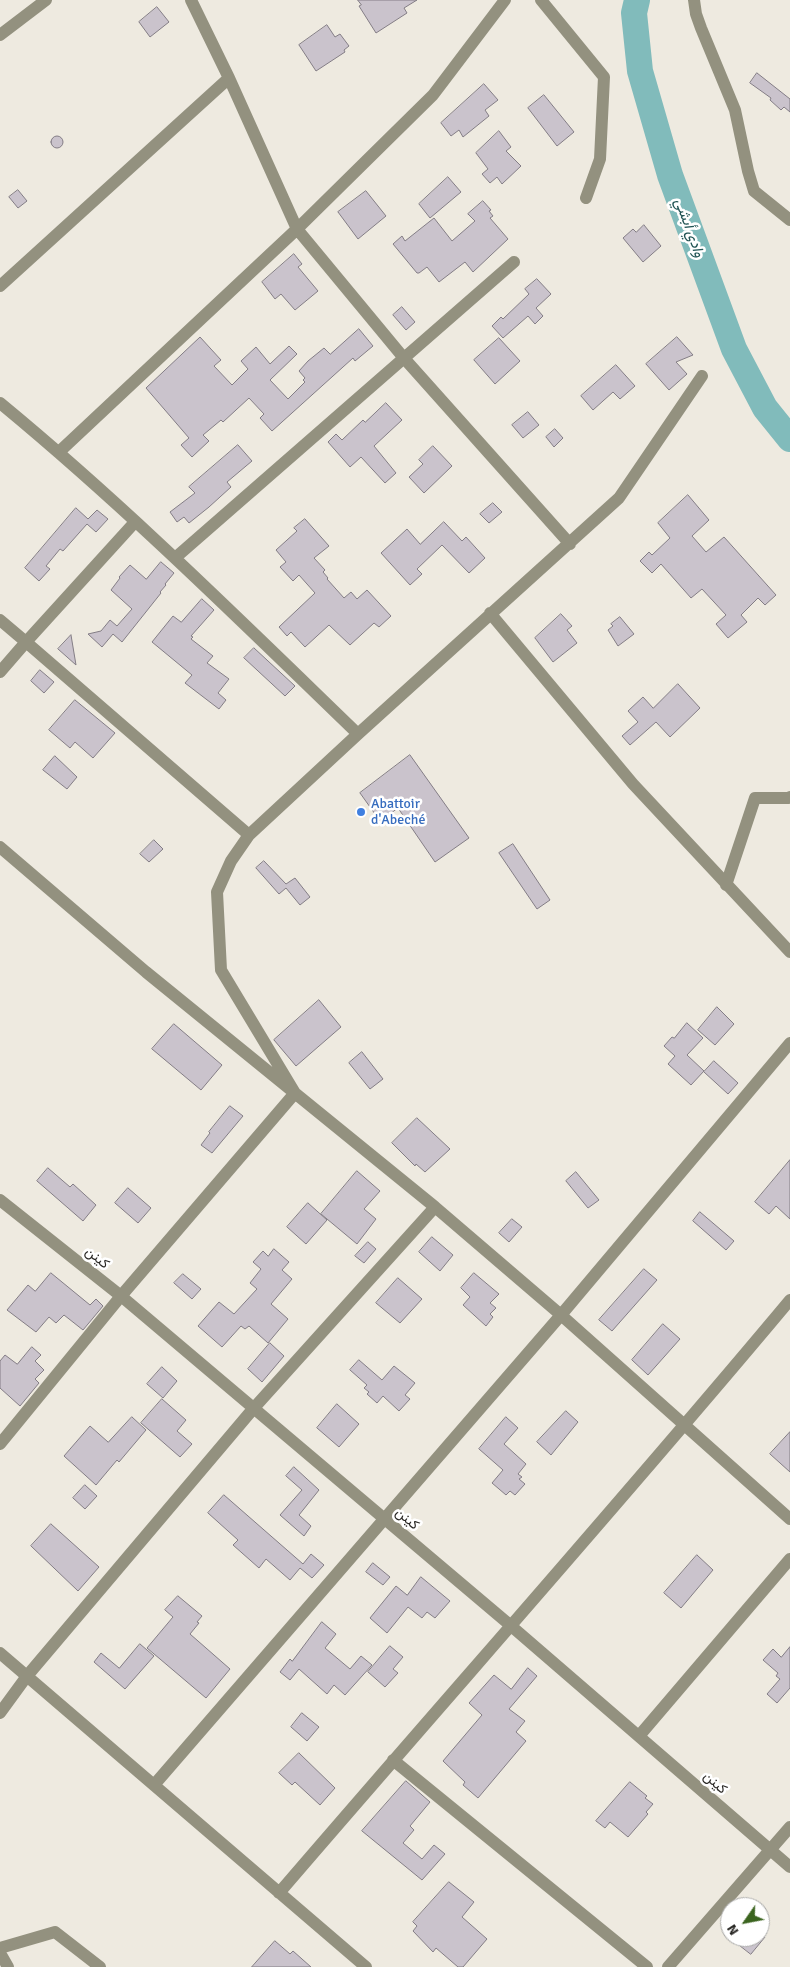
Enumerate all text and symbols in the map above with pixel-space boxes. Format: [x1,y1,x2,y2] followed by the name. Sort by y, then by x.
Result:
[670,196,708,260] water label: وادي أبشي
[371,796,425,829] place label: Abattoir d'Abeché
[355,806,367,818] marker: Abattoir d'Abeché
[82,1243,112,1273] street label: كينن
[392,1504,422,1534] street label: كينن
[700,1768,730,1798] street label: كينن
[720,1897,770,1947] north arrow
[723,1921,743,1939] text: N

